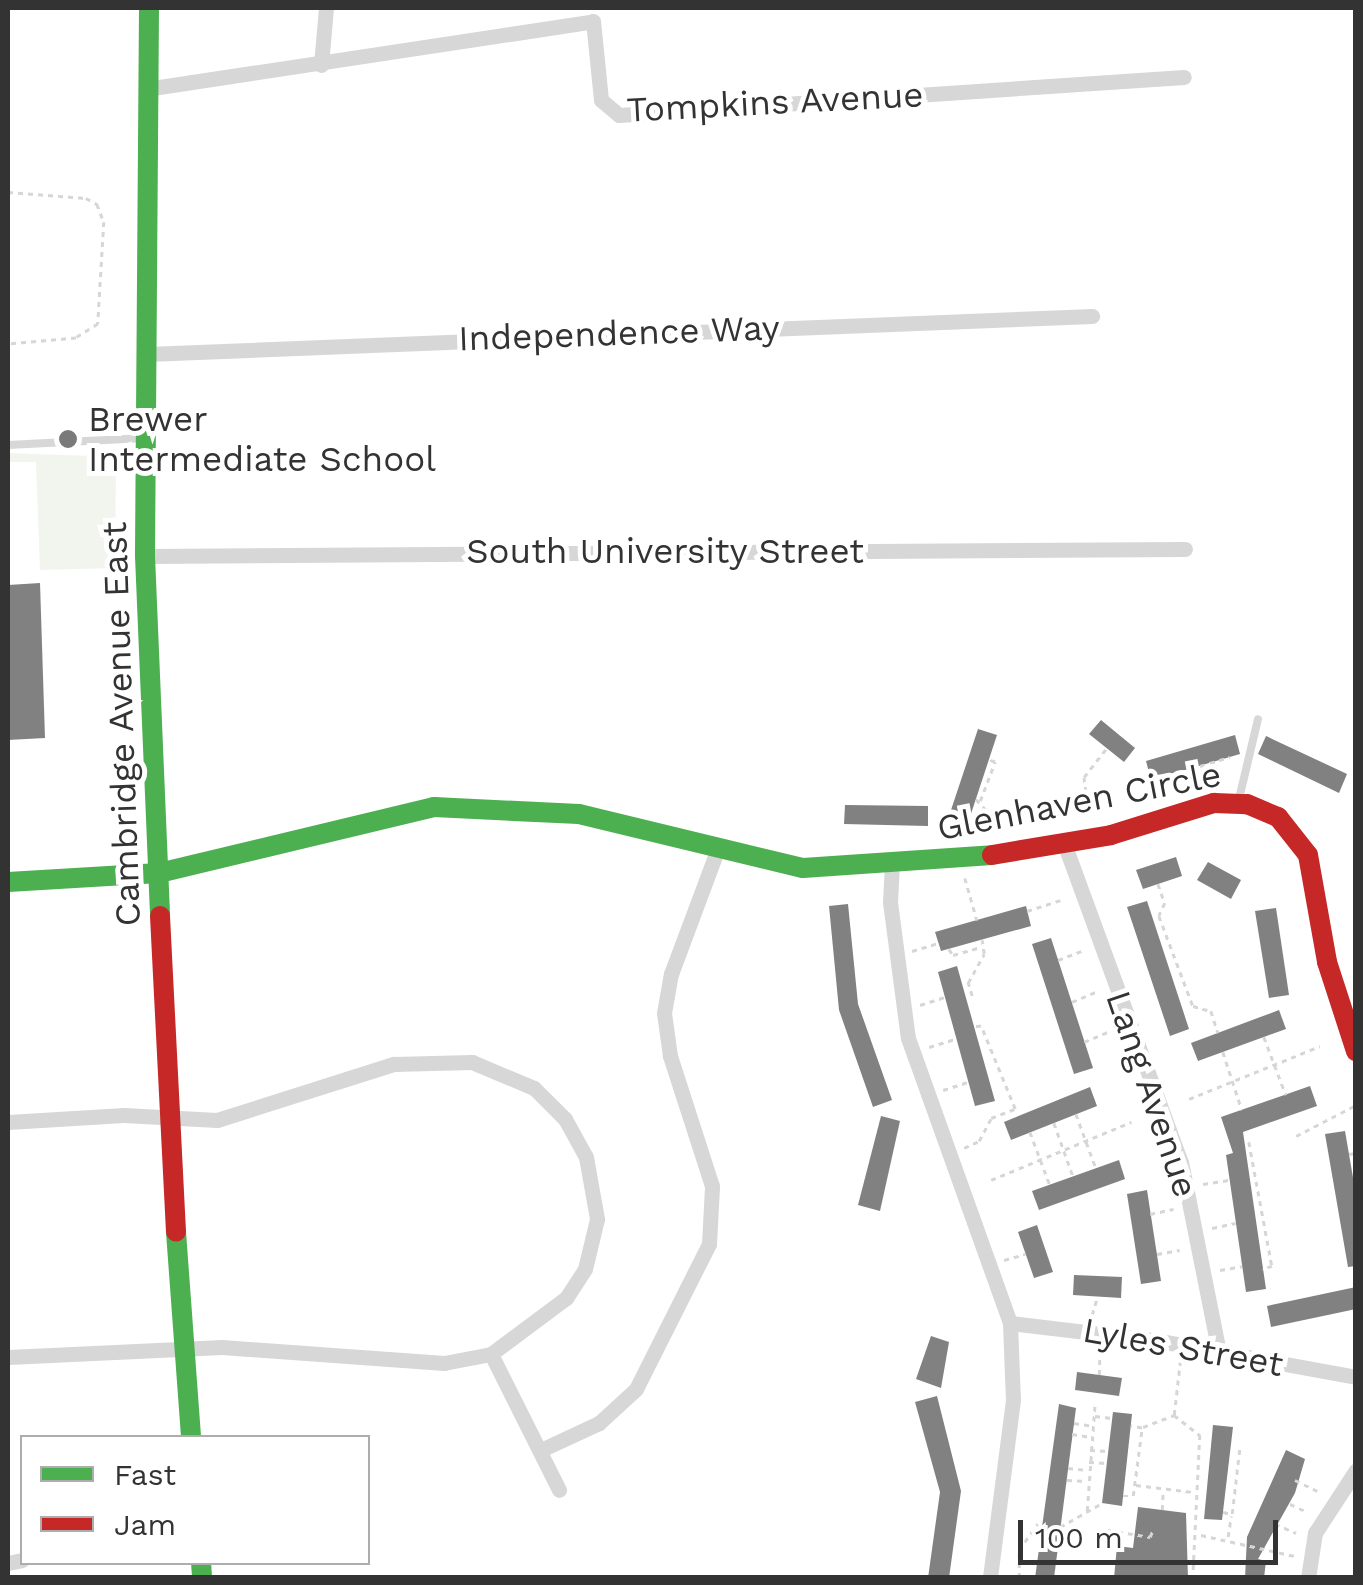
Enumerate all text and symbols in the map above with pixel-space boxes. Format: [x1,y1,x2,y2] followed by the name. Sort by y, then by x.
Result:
[625,73,925,131] street label: Tompkins Avenue
[457,306,781,360] street label: Independence Way
[88,398,436,480] place label: Brewer Intermediate School
[57,428,79,450] marker: Brewer Intermediate School
[93,520,149,928] street label: Cambridge Avenue East
[466,530,864,572] street label: South University Street
[933,753,1225,849] street label: Glenhaven Circle
[1097,985,1207,1203] street label: Lang Avenue
[1080,1309,1286,1385] street label: Lyles Street
[20,1435,370,1565] legend
[114,1457,176,1492] text: Fast
[1023,1500,1283,1562] scale bar
[114,1507,176,1542] text: Jam
[1035,1520,1123,1555] text: 100 m

